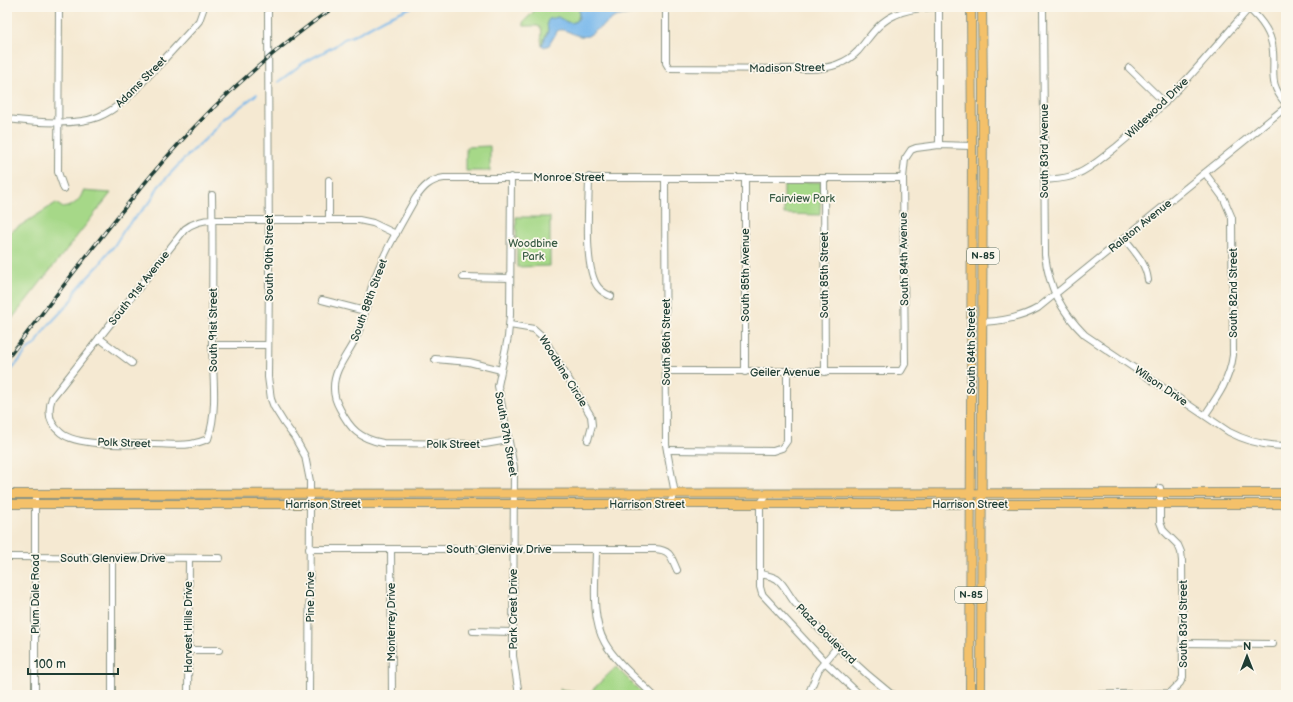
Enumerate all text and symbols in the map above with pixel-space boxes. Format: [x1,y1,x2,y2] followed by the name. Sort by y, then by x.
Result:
[113,53,170,110] street label: Adams Street
[749,61,825,75] street label: Madison Street
[1123,74,1191,141] street label: Wildewood Drive
[1038,103,1051,198] street label: South 83rd Avenue
[533,171,605,184] street label: Monroe Street
[769,192,836,205] park label: Fairview Park
[1106,196,1175,255] street label: Ralston Avenue
[897,212,911,306] street label: South 84th Avenue
[263,214,276,301] street label: South 90th Street
[739,228,752,322] street label: South 85th Avenue
[818,231,831,318] street label: South 85th Street
[508,237,558,263] park label: Woodbine Park
[106,248,172,328] street label: South 91st Avenue
[967,248,999,264] road number: N-85
[1227,248,1240,338] street label: South 82nd Street
[348,257,390,343] street label: South 88th Street
[207,288,220,372] street label: South 91st Street
[660,298,673,385] street label: South 86th Street
[965,307,978,394] street label: South 84th Street
[536,333,590,409] street label: Woodbine Circle
[1132,363,1190,409] street label: Wilson Drive
[750,366,821,379] street label: Geiler Avenue
[492,391,520,478] street label: South 87th Street
[97,436,152,450] street label: Polk Street
[426,438,480,451] street label: Polk Street
[285,498,361,511] street label: Harrison Street
[609,498,685,511] street label: Harrison Street
[932,498,1008,511] street label: Harrison Street
[446,543,552,556] street label: South Glenview Drive
[60,552,166,565] street label: South Glenview Drive
[29,554,42,634] street label: Plum Dale Road
[507,568,520,649] street label: Park Crest Drive
[304,571,317,623] street label: Pine Drive
[1177,580,1190,668] street label: South 83rd Street
[182,581,195,673] street label: Harvest Hills Drive
[385,582,398,661] street label: Monterrey Drive
[955,587,987,603] road number: N-85
[793,601,859,667] street label: Plaza Boulevard
[1227,636,1267,676] north arrow
[1243,640,1251,653] text: N
[28,650,118,676] scale bar
[34,657,66,672] text: 100 m

